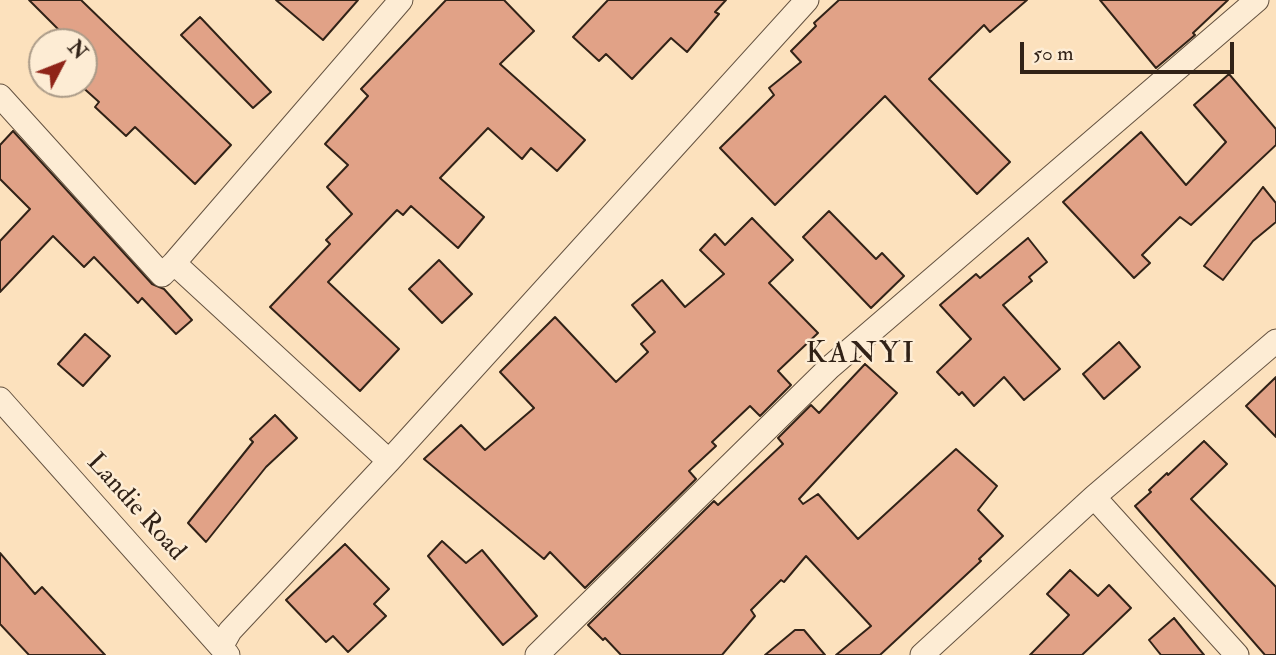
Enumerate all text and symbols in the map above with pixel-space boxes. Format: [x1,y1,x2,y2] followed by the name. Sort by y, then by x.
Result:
[28,28,98,98] north arrow
[1024,28,1238,72] scale bar
[63,36,92,65] text: N
[1033,40,1074,67] text: 50 m
[806,338,916,374] district label: KANYI
[79,448,191,568] street label: Landie Road

